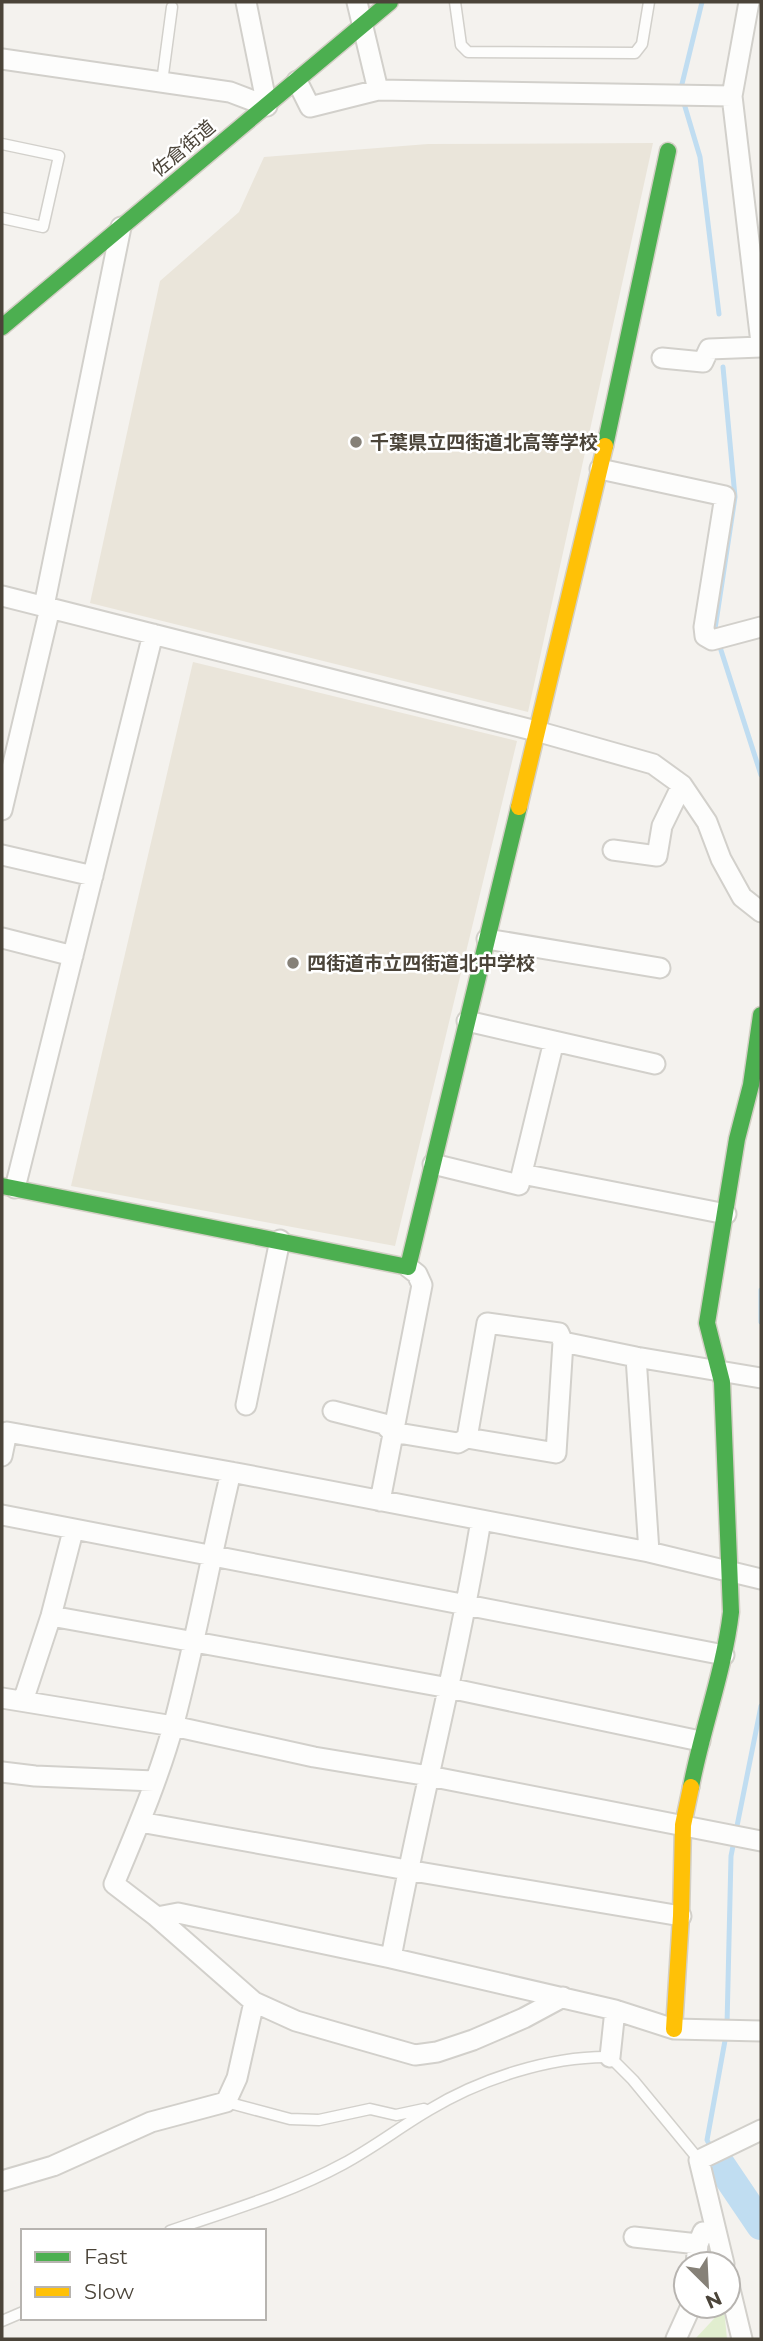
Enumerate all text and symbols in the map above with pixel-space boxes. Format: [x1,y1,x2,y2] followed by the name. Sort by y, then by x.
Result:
[147,115,220,182] street label: 佐倉街道
[370,431,598,454] place label: 千葉県立四街道北高等学校
[348,434,364,450] marker: 千葉県立四街道北高等学校
[307,952,535,975] place label: 四街道市立四街道北中学校
[285,955,301,971] marker: 四街道市立四街道北中学校
[21,2229,266,2320] legend
[84,2244,128,2269] text: Fast
[672,2250,742,2320] north arrow
[84,2279,134,2304] text: Slow
[702,2286,725,2314] text: N

